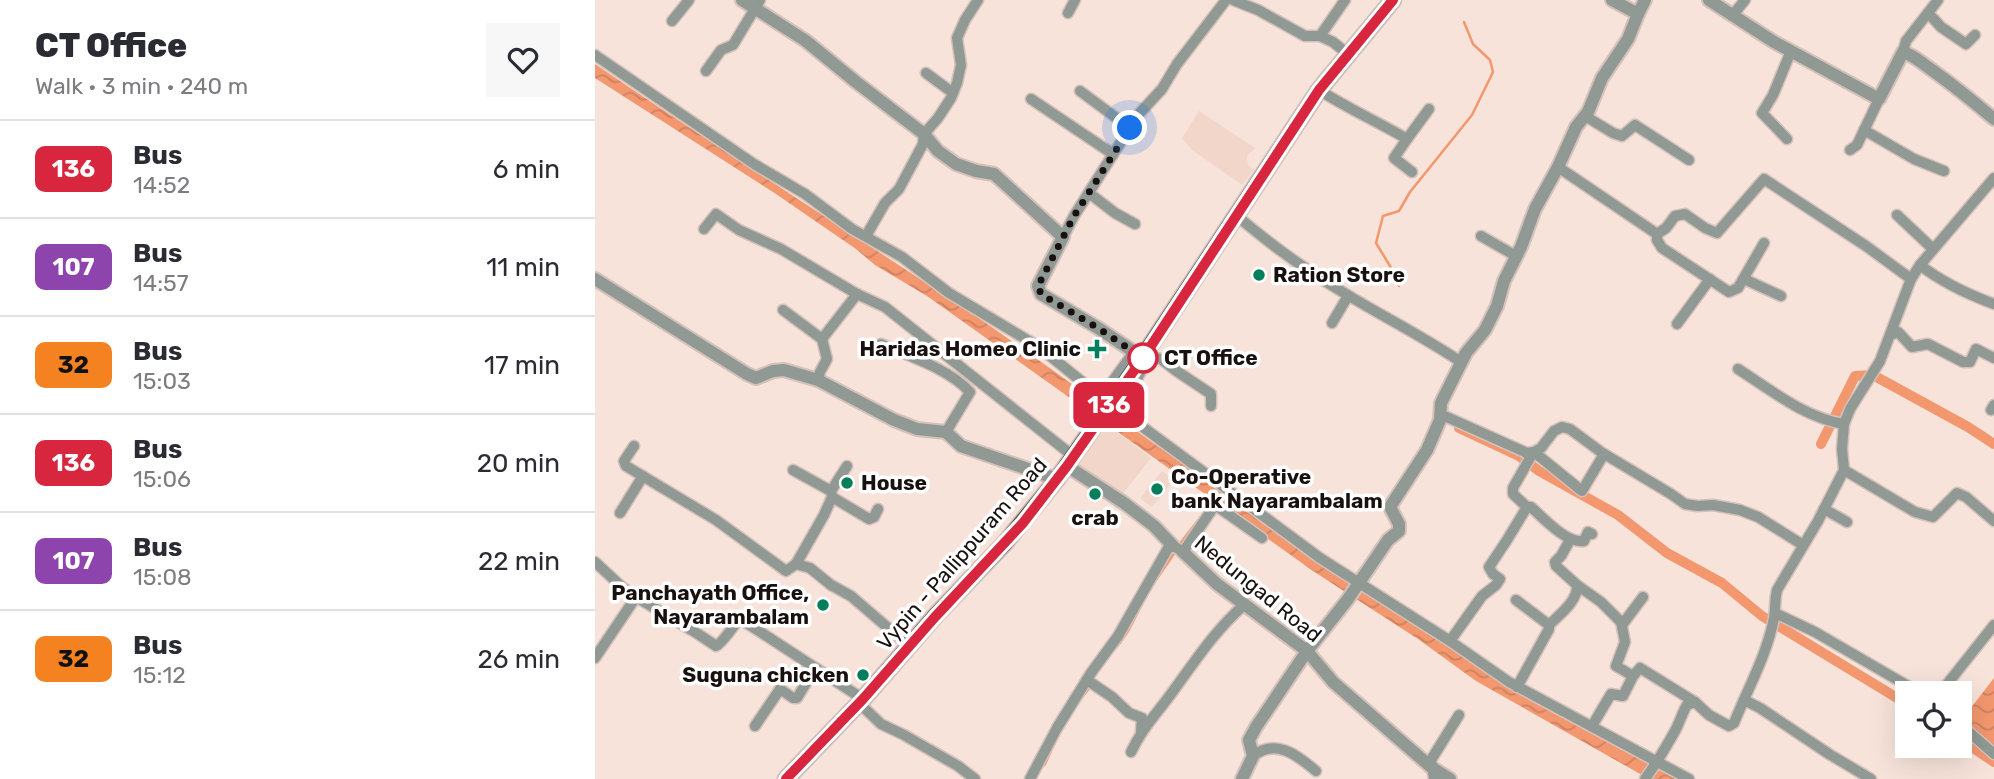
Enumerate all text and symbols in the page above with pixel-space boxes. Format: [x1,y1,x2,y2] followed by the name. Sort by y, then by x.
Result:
[486,23,560,97] button: heart
[35,26,187,65] text: CT Office
[35,72,248,100] text: Walk · 3 min · 240 m
[1112,110,1147,145] your location
[133,140,182,171] text: Bus
[493,154,560,185] text: 6 min
[52,155,95,183] text: 136
[133,171,190,199] text: 14:52
[133,238,182,269] text: Bus
[486,252,560,283] text: 11 min
[53,253,95,281] text: 107
[1273,262,1405,287] place label: Ration Store
[1251,267,1267,283] marker: Ration Store
[133,269,188,297] text: 14:57
[133,336,182,367] text: Bus
[860,336,1081,361] place label: Haridas Homeo Clinic
[1087,339,1107,359] marker: Haridas Homeo Clinic
[1128,343,1158,373] marker: CT Office
[1164,345,1258,370] place label: CT Office
[484,350,560,381] text: 17 min
[58,351,89,379] text: 32
[133,367,191,395] text: 15:03
[1069,382,1149,428] line badge: 136
[1087,391,1131,419] text: 136
[133,434,182,465] text: Bus
[477,448,560,479] text: 20 min
[52,449,95,477] text: 136
[871,452,1052,655] street label: Vypin - Pallippuram Road
[1171,464,1383,513] place label: Co-Operative bank Nayarambalam
[133,465,191,493] text: 15:06
[861,470,927,495] place label: House
[839,475,855,491] marker: House
[1149,481,1165,497] marker: Co-Operative bank Nayarambalam
[1087,486,1103,502] marker: crab
[1071,505,1119,530] place label: crab
[1190,530,1327,647] street label: Nedungad Road
[133,532,182,563] text: Bus
[478,546,560,577] text: 22 min
[53,547,95,575] text: 107
[133,563,192,591] text: 15:08
[611,580,809,629] place label: Panchayath Office, Nayarambalam
[815,597,831,613] marker: Panchayath Office, Nayarambalam
[133,630,182,661] text: Bus
[478,644,560,675] text: 26 min
[58,645,89,673] text: 32
[133,661,186,689] text: 15:12
[682,662,849,687] place label: Suguna chicken
[855,667,871,683] marker: Suguna chicken
[1895,681,1972,758] map controls
[1895,681,1972,758] button: locate

